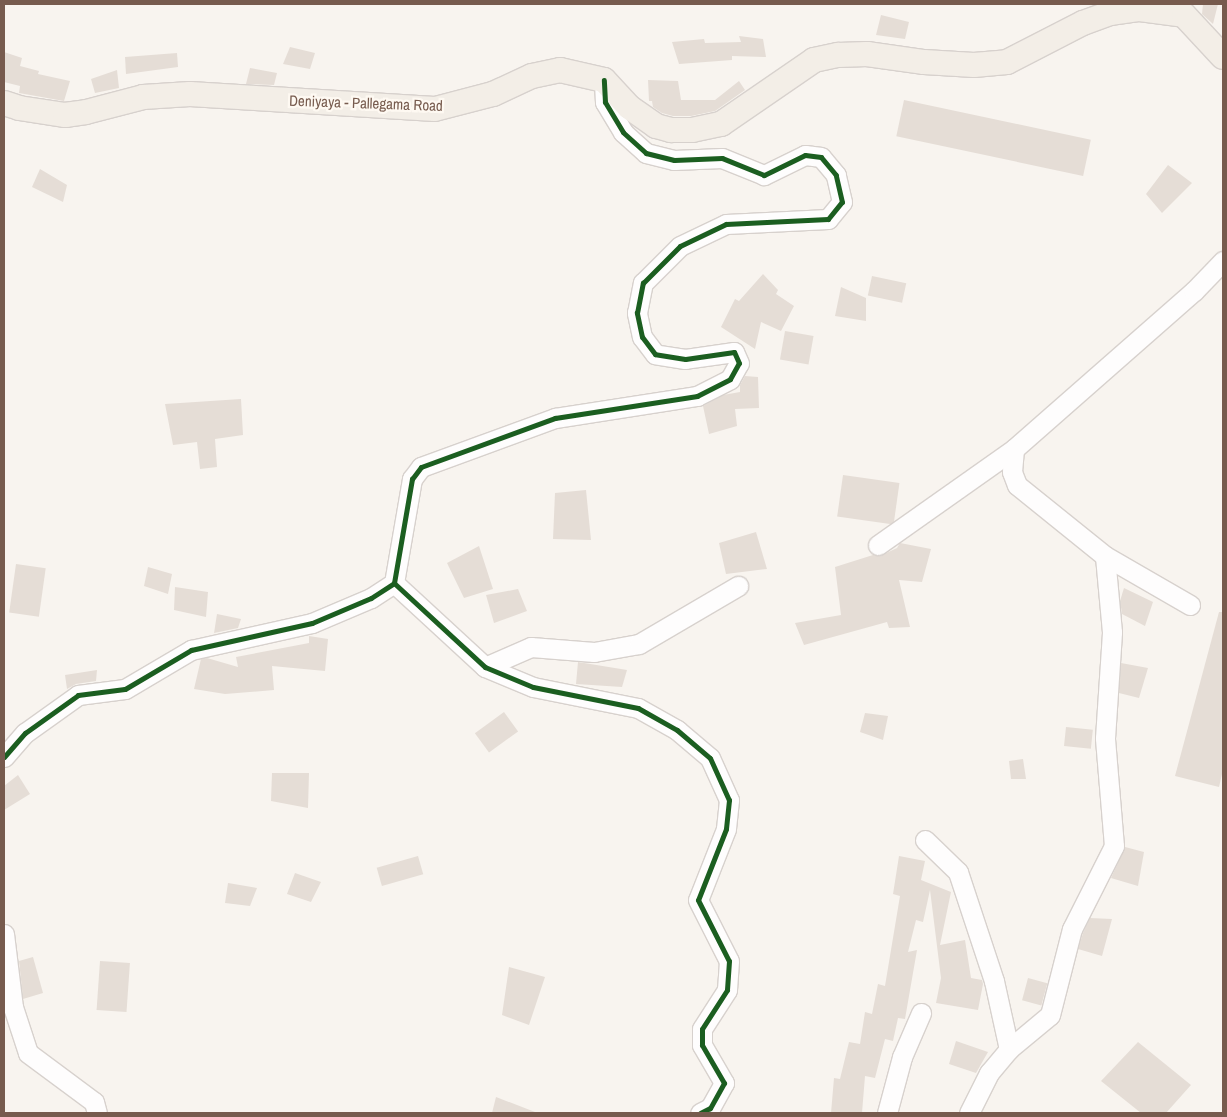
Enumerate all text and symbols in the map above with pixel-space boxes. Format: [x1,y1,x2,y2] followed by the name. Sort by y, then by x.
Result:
[289,91,443,115] street label: Deniyaya - Pallegama Road

